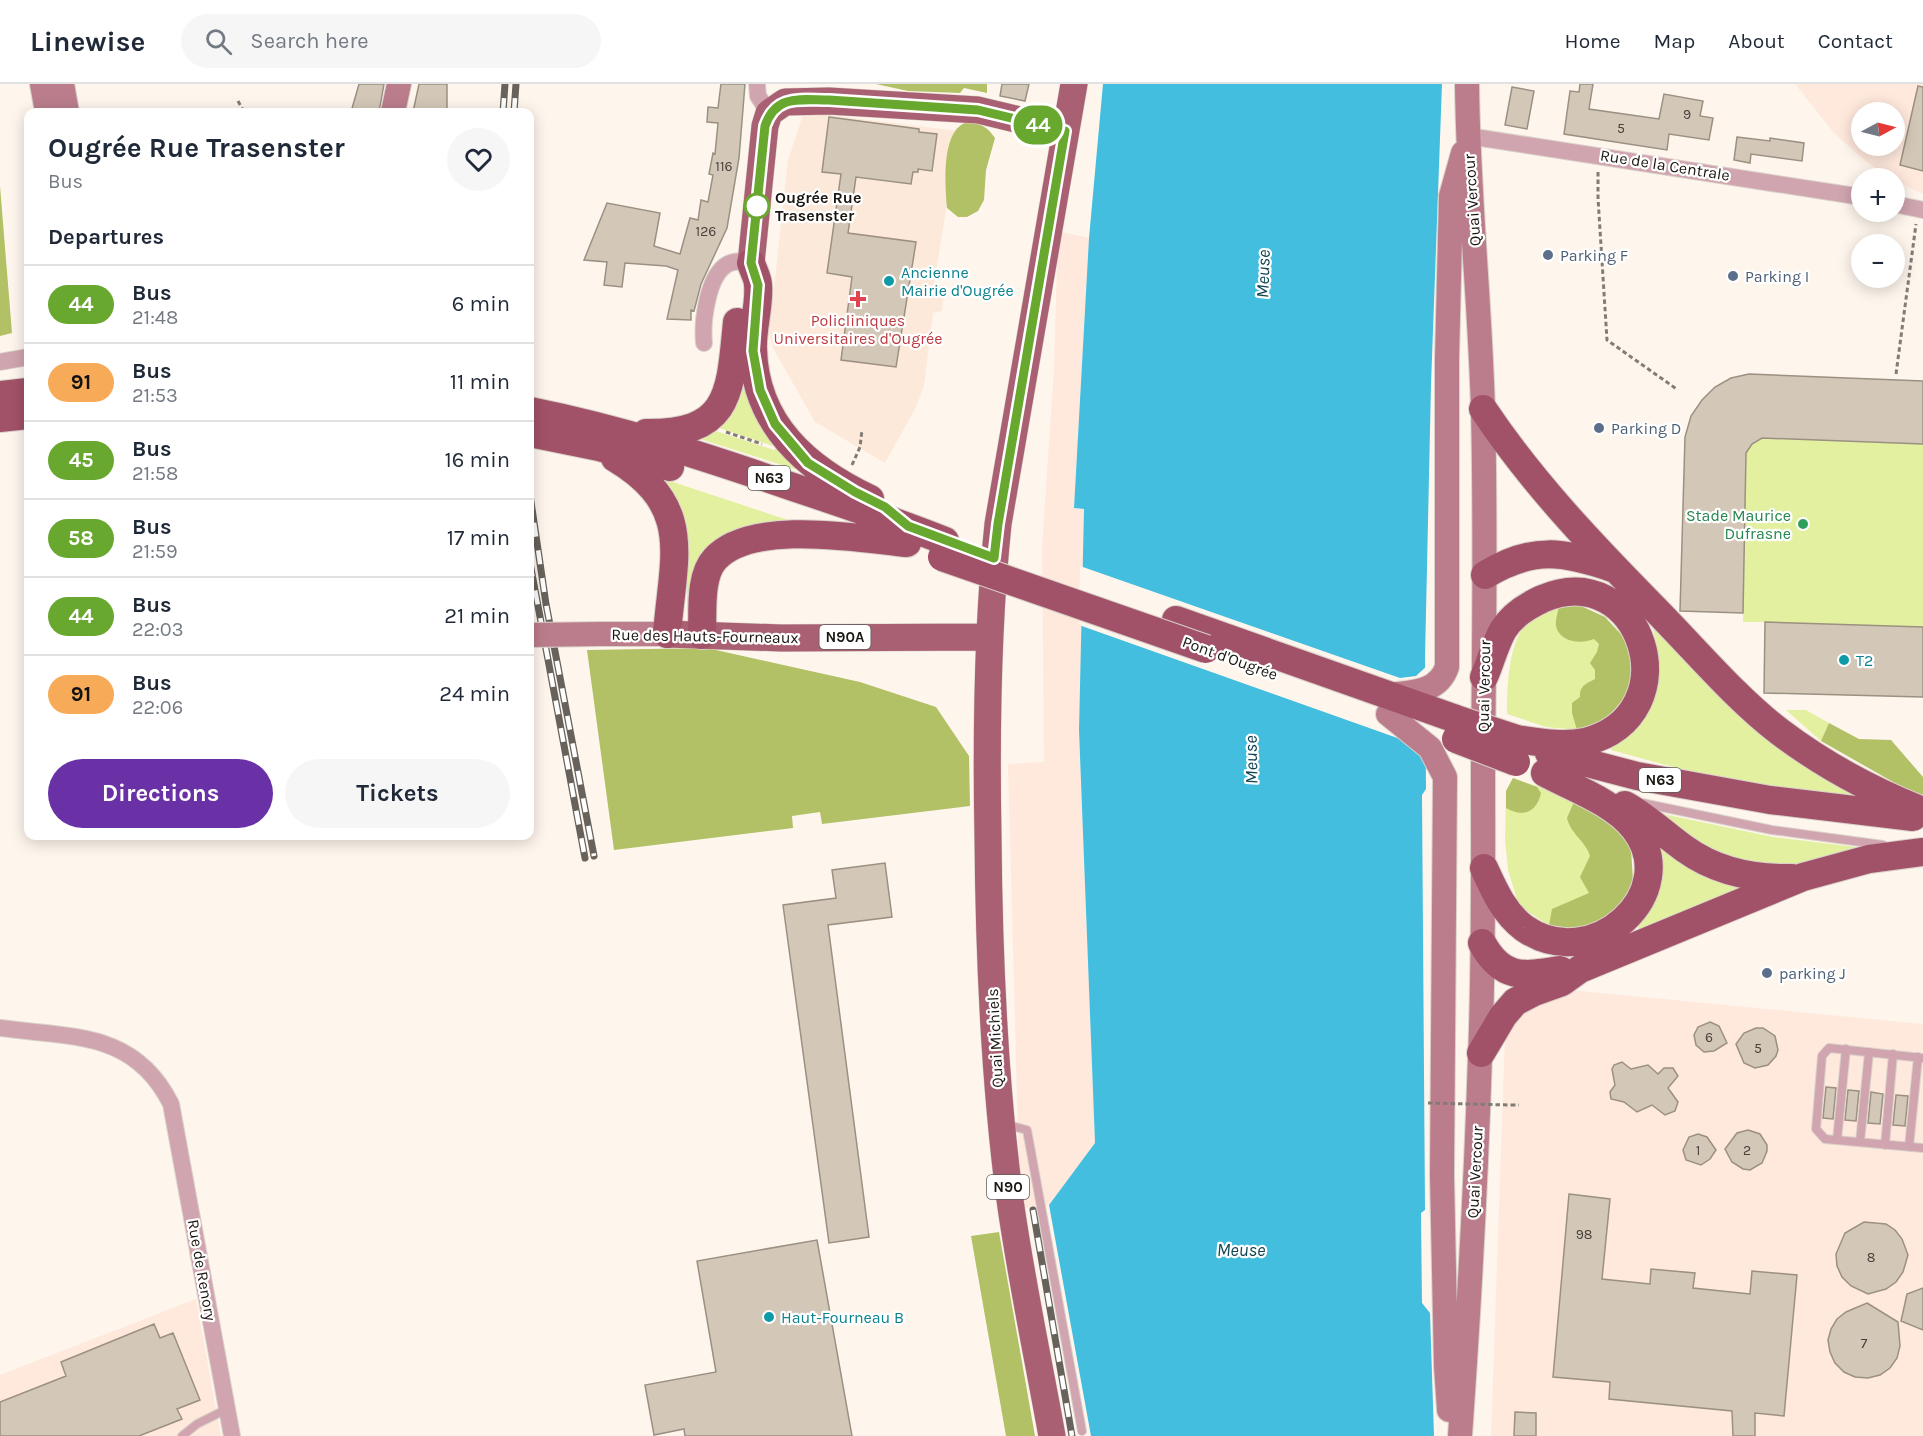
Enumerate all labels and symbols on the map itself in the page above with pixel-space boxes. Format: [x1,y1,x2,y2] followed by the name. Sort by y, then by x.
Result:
[1851,102,1905,156] north arrow
[1011,106,1065,144] line badge: 44
[1683,106,1691,123] house number: 9
[1617,120,1625,137] house number: 5
[1599,145,1731,185] street label: Rue de la Centrale
[1459,153,1485,247] street label: Quai Vercour
[715,158,733,175] house number: 116
[775,188,861,225] place label: Ougrée Rue Trasenster
[744,193,770,219] marker: Ougrée Rue Trasenster
[696,223,716,240] house number: 126
[1560,246,1628,265] place label: Parking F
[1541,248,1555,262] marker: Parking F
[1251,249,1275,299] water label: Meuse
[901,263,1014,300] place label: Ancienne Mairie d'Ougrée
[1745,267,1809,286] place label: Parking I
[1726,269,1740,283] marker: Parking I
[882,274,896,288] marker: Ancienne Mairie d'Ougrée
[849,290,867,308] marker: Policliniques Universitaires d'Ougrée
[774,311,942,348] place label: Policliniques Universitaires d'Ougrée
[1611,419,1681,438] place label: Parking D
[1592,421,1606,435] marker: Parking D
[748,466,790,490] road number: N63
[1686,506,1791,543] place label: Stade Maurice Dufrasne
[1796,517,1810,531] marker: Stade Maurice Dufrasne
[611,625,799,647] street label: Rue des Hauts-Fourneaux
[820,625,870,649] road number: N90A
[1180,632,1280,684] street label: Pont d'Ougrée
[1474,639,1494,732] street label: Quai Vercour
[1856,651,1873,670] place label: T2
[1837,653,1851,667] marker: T2
[1240,735,1262,785] water label: Meuse
[1639,768,1681,792] road number: N63
[1779,964,1846,983] place label: parking J
[1760,966,1774,980] marker: parking J
[983,988,1007,1088] street label: Quai Michiels
[1705,1029,1713,1046] house number: 6
[1754,1040,1762,1057] house number: 5
[1463,1125,1487,1219] street label: Quai Vercour
[1696,1142,1700,1159] house number: 1
[1743,1142,1751,1159] house number: 2
[987,1175,1029,1199] road number: N90
[184,1218,220,1323] street label: Rue de Renory
[1576,1226,1592,1243] house number: 98
[1217,1239,1265,1261] water label: Meuse
[1867,1249,1875,1266] house number: 8
[781,1308,904,1327] place label: Haut-Fourneau B
[762,1310,776,1324] marker: Haut-Fourneau B
[1861,1335,1868,1352] house number: 7

